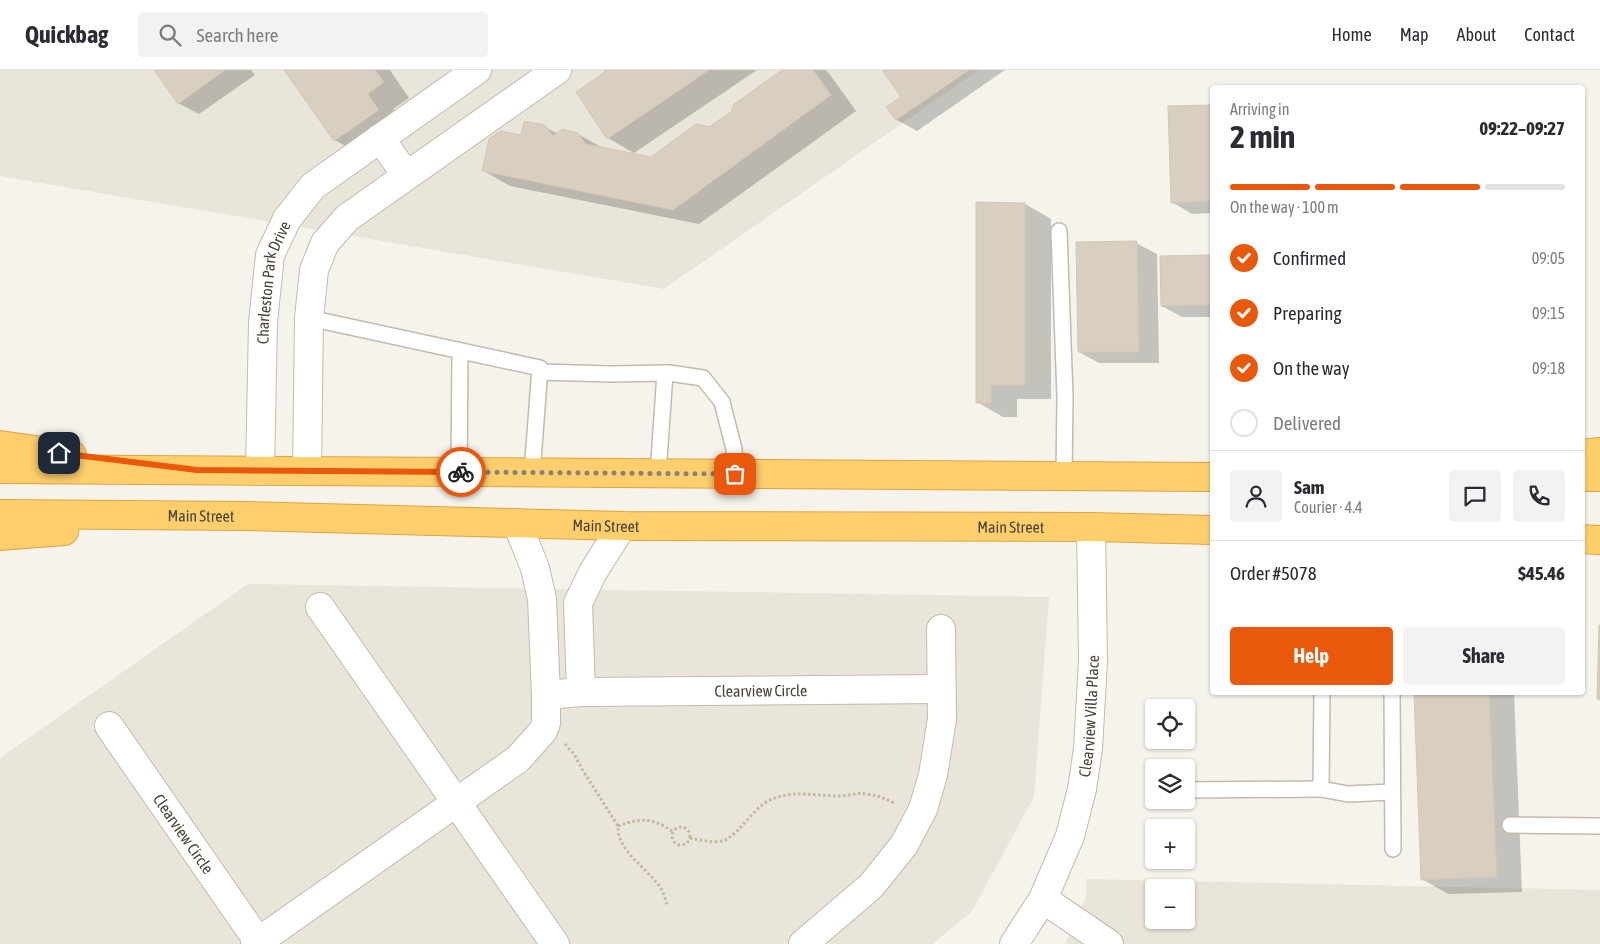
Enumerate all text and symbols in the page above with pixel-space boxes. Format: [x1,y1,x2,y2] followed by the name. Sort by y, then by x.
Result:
[138,12,488,57] search box
[25,21,108,48] text: Quickbag
[156,21,184,49] icon: search
[196,24,278,46] text: Search here
[1332,24,1372,45] text: Home
[1400,24,1429,45] text: Map
[1457,24,1496,45] text: About
[1524,24,1575,45] text: Contact
[1230,100,1290,118] text: Arriving in
[1479,117,1565,139] text: 09:22–09:27
[1230,118,1295,155] text: 2 min
[1230,198,1339,216] text: On the way · 100 m
[254,218,294,344] street label: Charleston Park Drive
[1230,244,1258,272] icon: check
[1273,247,1346,269] text: Confirmed
[1532,249,1565,267] text: 09:05
[1230,299,1258,327] icon: check
[1273,302,1342,324] text: Preparing
[1532,304,1565,322] text: 09:15
[1230,354,1258,382] icon: check
[1273,357,1350,379] text: On the way
[1532,359,1565,377] text: 09:18
[1273,412,1341,434] text: Delivered
[38,432,80,474] pin
[45,439,73,467] icon: home
[436,447,486,497] courier
[714,453,756,495] pin
[447,458,475,486] icon: bike
[721,460,749,488] icon: bag
[1230,470,1282,522] button: person
[1449,470,1501,522] button: chat
[1513,470,1565,522] button: phone
[1294,476,1325,498] text: Sam
[1294,498,1363,516] text: Courier · 4.4
[167,506,235,525] street label: Main Street
[572,516,640,535] street label: Main Street
[977,518,1045,536] street label: Main Street
[1230,562,1317,584] text: Order #5078
[1518,562,1565,584] text: $45.46
[1230,627,1393,685] button: Help
[1403,627,1565,685] button: Share
[1075,655,1102,778] street label: Clearview Villa Place
[714,681,807,700] street label: Clearview Circle
[1145,699,1195,929] map controls
[1145,699,1195,749] button: locate
[1145,759,1195,809] button: layers
[150,790,217,877] street label: Clearview Circle
[1145,819,1195,869] button: +
[1145,879,1195,929] button: −

